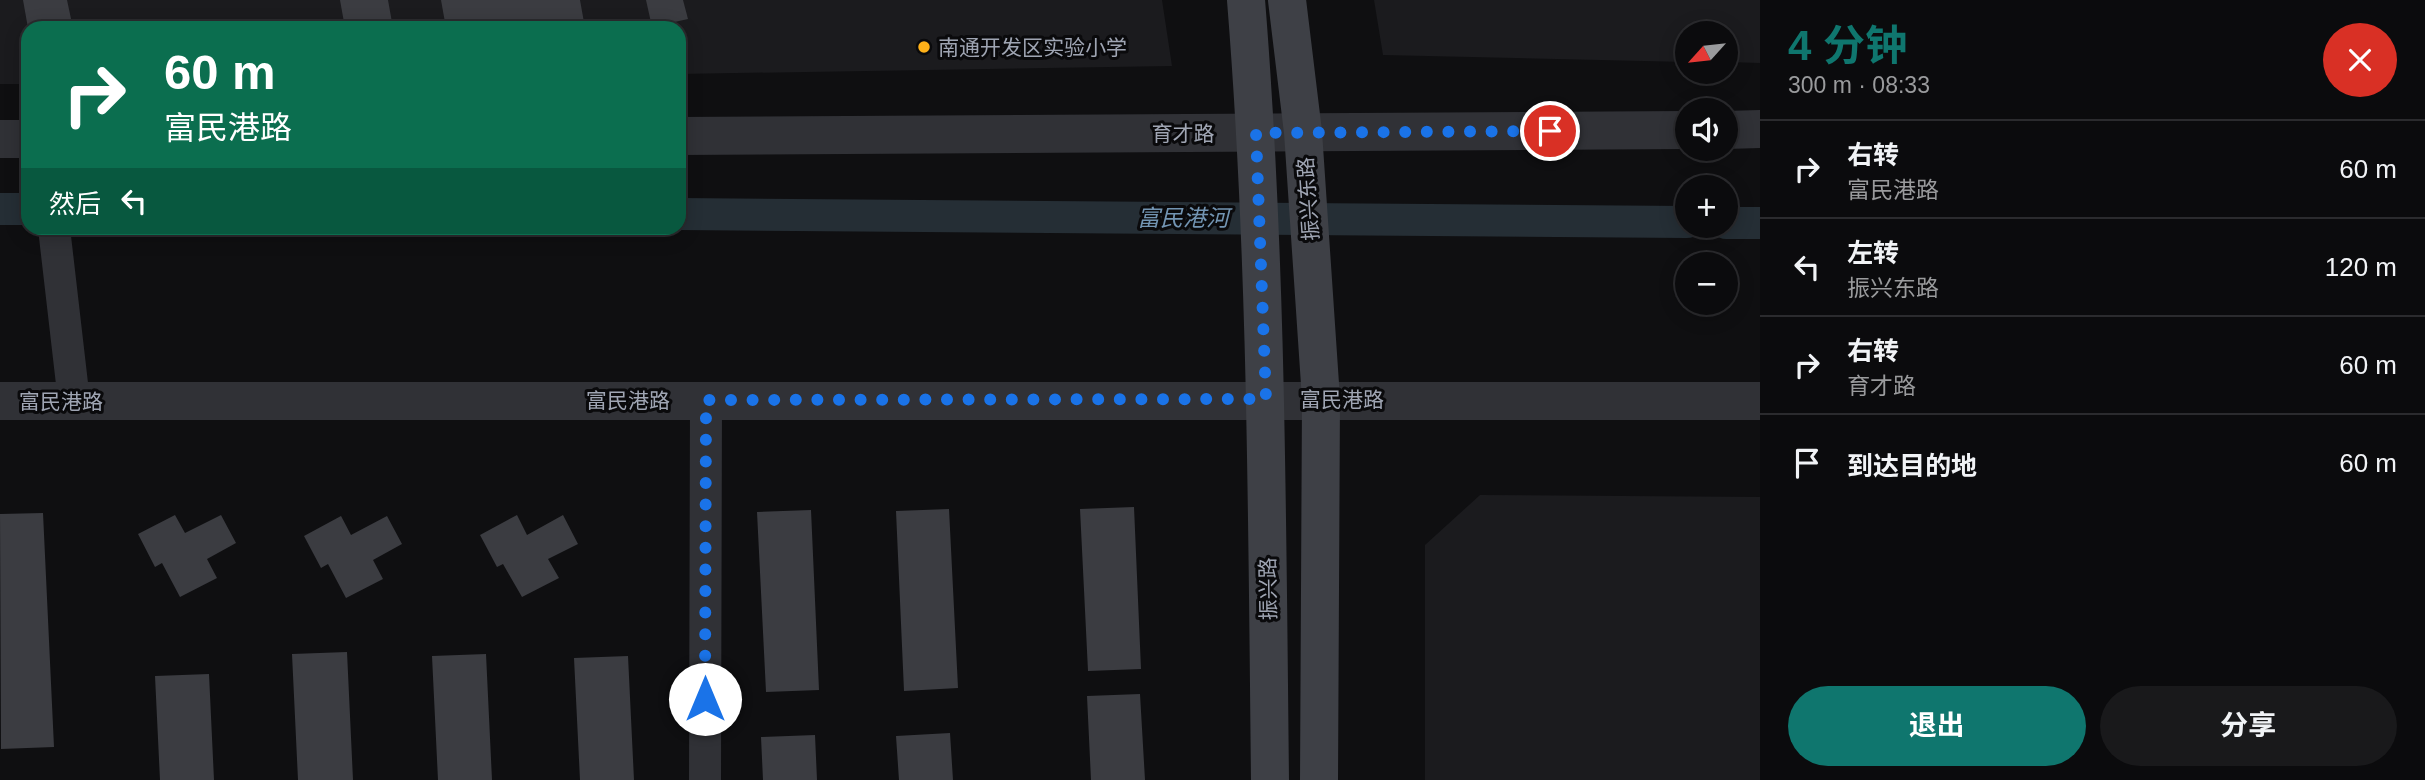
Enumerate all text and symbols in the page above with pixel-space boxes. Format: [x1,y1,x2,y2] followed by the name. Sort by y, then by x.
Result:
[1675,21,1738,84] north arrow
[1675,21,1738,315] map controls
[1788,22,1907,69] text: 4 分钟
[2323,23,2397,97] button: close
[938,36,1127,59] place label: 南通开发区实验小学
[916,39,932,55] marker: 南通开发区实验小学
[164,45,276,99] text: 60 m
[49,49,140,140] icon: right
[1788,72,1930,98] text: 300 m · 08:33
[1675,98,1738,161] button: sound
[1520,101,1580,161] pin
[164,110,292,146] text: 富民港路
[1531,112,1569,150] icon: arrive
[1152,122,1215,145] street label: 育才路
[1847,140,1899,170] text: 右转
[1788,150,1826,188] icon: right
[2339,154,2397,184] text: 60 m
[1294,156,1322,242] street label: 振兴东路
[1675,175,1738,238] button: +
[1847,177,1939,203] text: 富民港路
[115,182,153,220] icon: left
[49,189,101,219] text: 然后
[1137,205,1233,231] water label: 富民港河
[1847,238,1899,268] text: 左转
[1788,248,1826,286] icon: left
[1675,252,1738,315] button: −
[2325,252,2397,282] text: 120 m
[1847,275,1939,301] text: 振兴东路
[1847,336,1899,366] text: 右转
[1788,346,1826,384] icon: right
[2339,350,2397,380] text: 60 m
[1847,373,1916,399] text: 育才路
[1300,388,1384,411] street label: 富民港路
[586,389,670,412] street label: 富民港路
[19,390,103,413] street label: 富民港路
[1788,444,1826,482] icon: arrive
[2339,448,2397,478] text: 60 m
[1847,451,1977,481] text: 到达目的地
[1256,557,1280,621] street label: 振兴路
[668,662,742,736] position arrow
[1788,686,2086,766] button: 退出
[2100,686,2397,766] button: 分享

